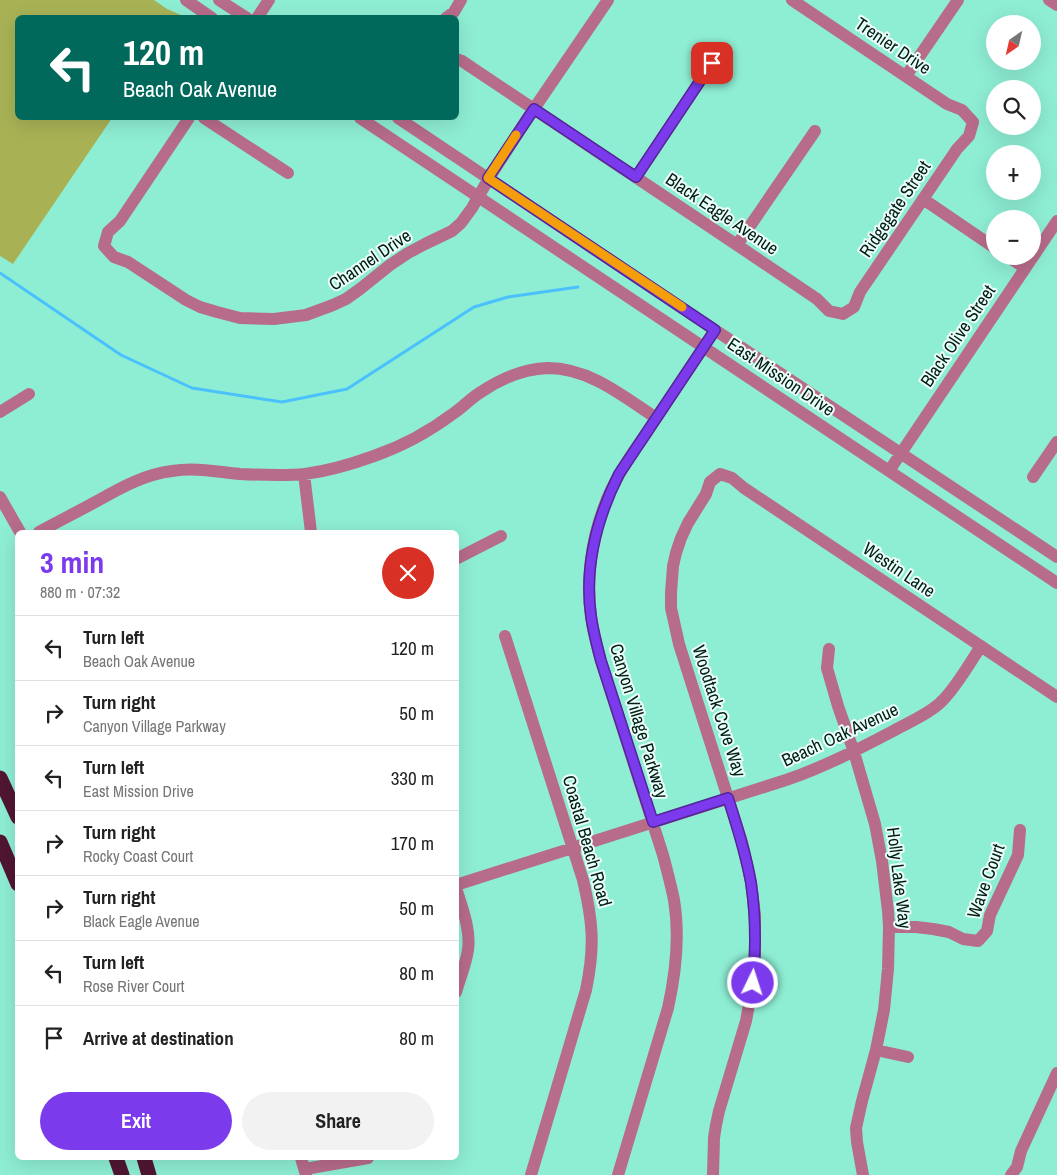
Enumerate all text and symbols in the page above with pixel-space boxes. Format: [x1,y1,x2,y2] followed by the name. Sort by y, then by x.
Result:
[850,11,936,80] street label: Trenier Drive
[986,15,1041,70] north arrow
[986,15,1041,265] map controls
[123,29,204,76] text: 120 m
[40,35,105,100] icon: left
[691,42,733,84] pin
[698,49,726,77] icon: arrive
[123,74,277,104] text: Beach Oak Avenue
[986,80,1041,135] button: search
[986,145,1041,200] button: +
[853,155,936,262] street label: Ridgegate Street
[661,167,784,261] street label: Black Eagle Avenue
[986,210,1041,265] button: −
[324,223,416,296] street label: Channel Drive
[914,280,1001,392] street label: Black Olive Street
[723,331,840,422] street label: East Mission Drive
[858,536,941,603] street label: Westin Lane
[40,542,104,582] text: 3 min
[382,547,434,599] button: close
[40,581,120,603] text: 880 m · 07:32
[83,624,144,650] text: Turn left
[40,634,68,662] icon: left
[391,635,434,661] text: 120 m
[604,640,675,802] street label: Canyon Village Parkway
[686,642,753,780] street label: Woodtack Cove Way
[83,650,195,672] text: Beach Oak Avenue
[83,689,155,715] text: Turn right
[777,697,902,773] street label: Beach Oak Avenue
[40,699,68,727] icon: right
[399,700,434,726] text: 50 m
[83,715,226,737] text: Canyon Village Parkway
[83,754,144,780] text: Turn left
[40,764,68,792] icon: left
[391,765,434,791] text: 330 m
[557,772,618,909] street label: Coastal Beach Road
[83,780,194,802] text: East Mission Drive
[83,819,155,845] text: Turn right
[881,826,918,931] street label: Holly Lake Way
[40,829,68,857] icon: right
[391,830,434,856] text: 170 m
[961,840,1011,921] street label: Wave Court
[83,845,193,867] text: Rocky Coast Court
[83,884,155,910] text: Turn right
[40,894,68,922] icon: right
[399,895,434,921] text: 50 m
[83,910,199,932] text: Black Eagle Avenue
[83,949,144,975] text: Turn left
[726,956,778,1008] position arrow
[40,959,68,987] icon: left
[399,960,434,986] text: 80 m
[83,975,184,997] text: Rose River Court
[40,1024,68,1052] icon: arrive
[83,1025,234,1051] text: Arrive at destination
[399,1025,434,1051] text: 80 m
[40,1092,232,1150] button: Exit
[242,1092,434,1150] button: Share

